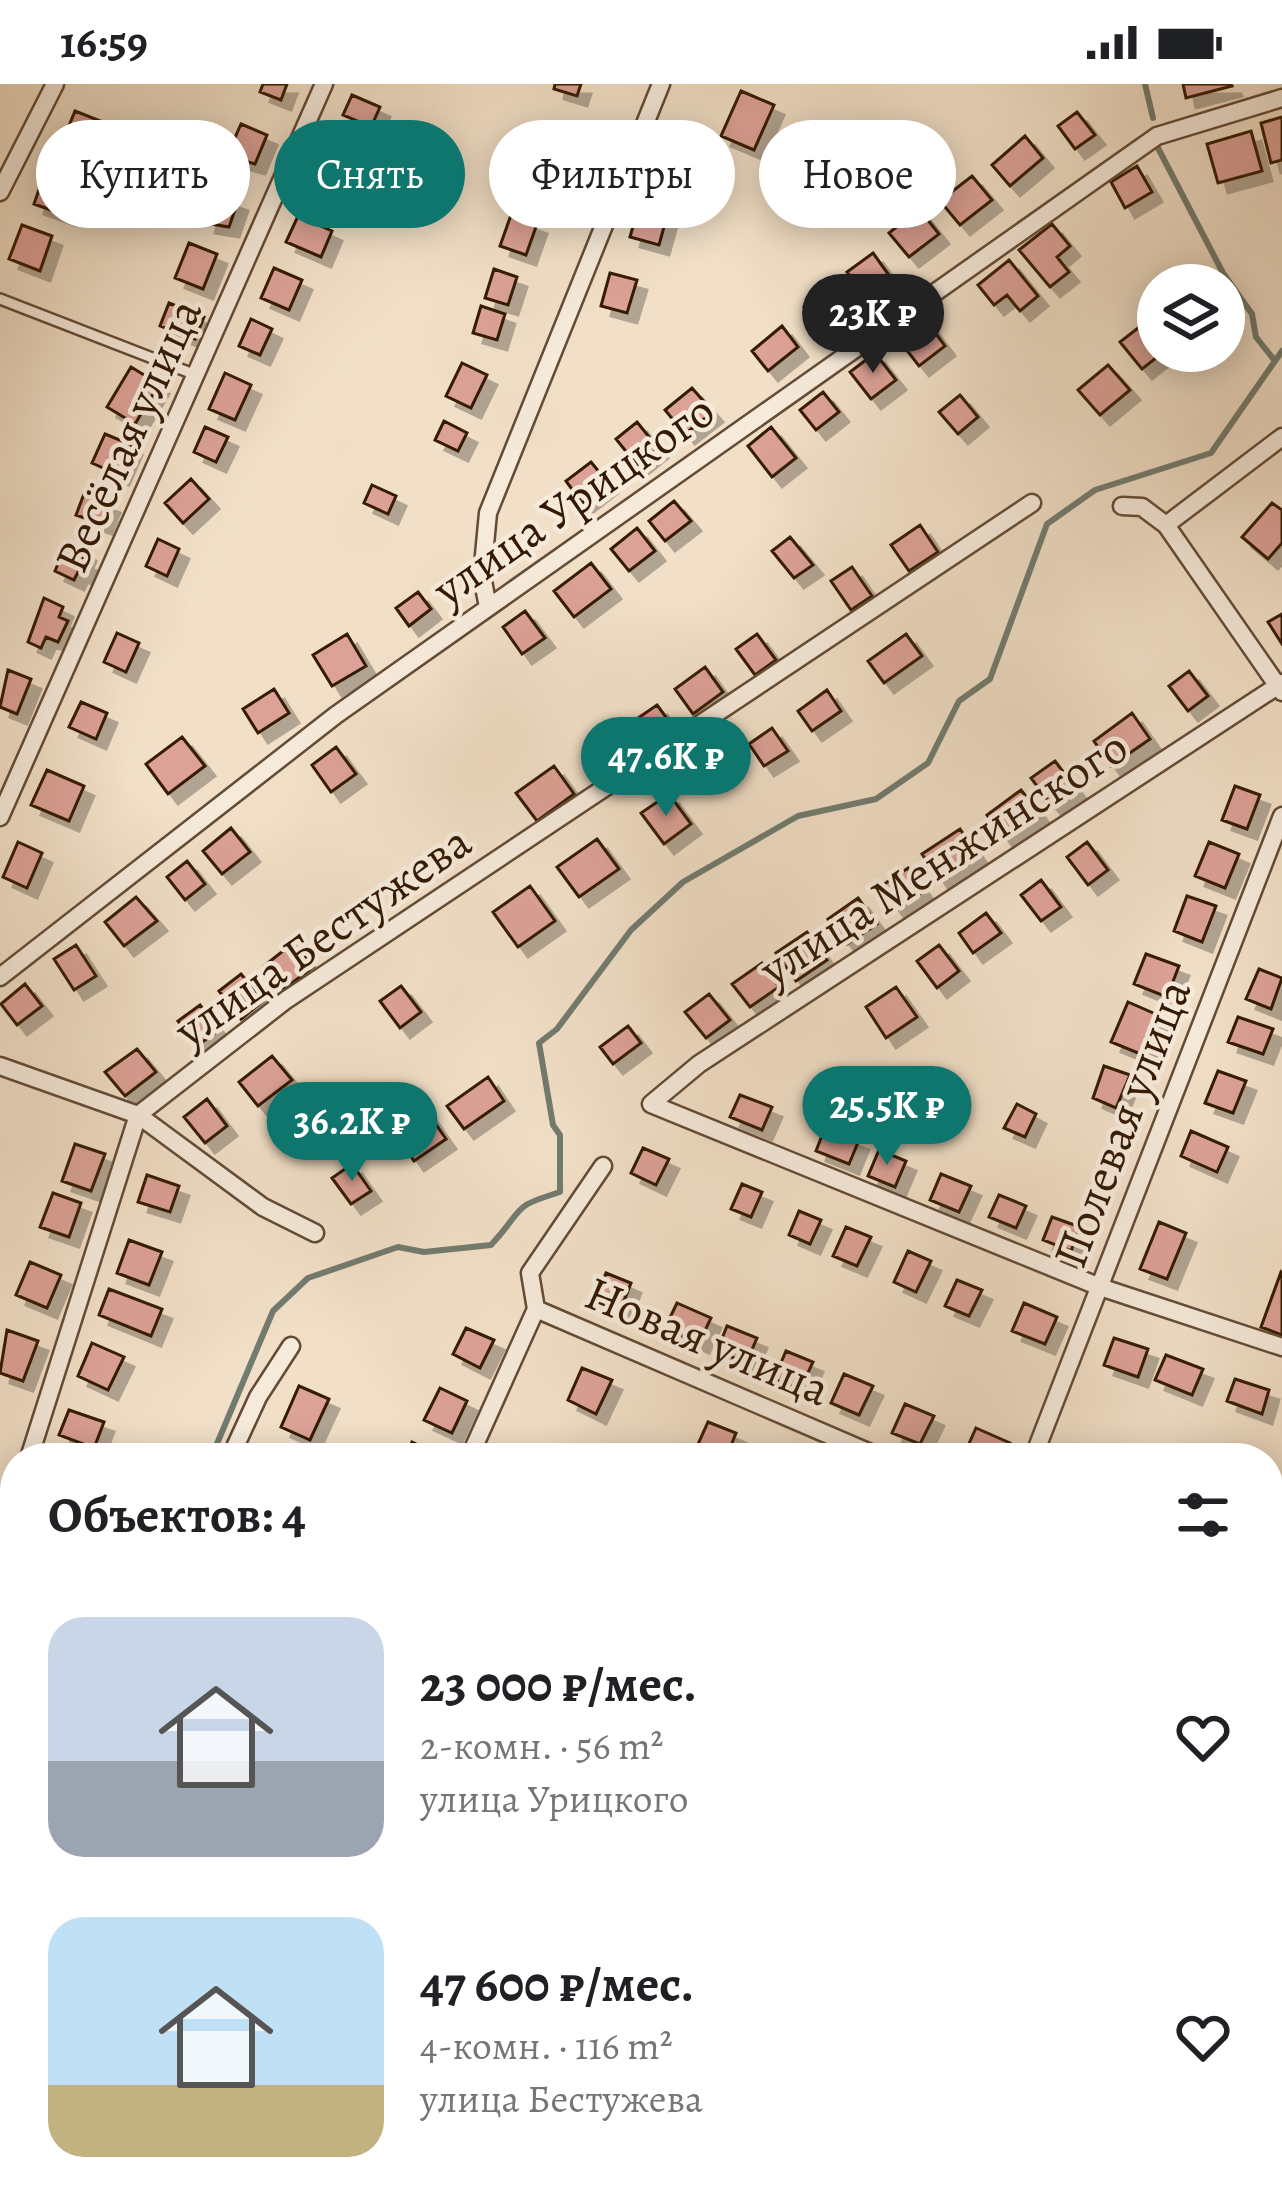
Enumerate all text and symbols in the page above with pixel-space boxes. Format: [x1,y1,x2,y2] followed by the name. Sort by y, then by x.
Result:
[60,11,148,73] text: 16:59
[36,120,250,228] chip: Купить
[274,120,465,228] chip: Снять
[489,120,735,228] chip: Фильтры
[759,120,956,228] chip: Новое
[1137,264,1245,372] map controls
[1137,264,1245,372] button: layers
[789,274,957,376] pin: 23K ₽
[829,286,917,339] text: 23K ₽
[38,288,218,583] street label: Весёлая улица
[418,378,728,622] street label: улица Урицкого
[746,714,1141,1002] street label: улица Менжинского
[555,717,777,819] pin: 47.6K ₽
[608,729,724,782] text: 47.6K ₽
[160,809,484,1063] street label: улица Бестужева
[1037,970,1207,1277] street label: Полевая улица
[776,1066,998,1168] pin: 25.5K ₽
[829,1078,945,1131] text: 25.5K ₽
[241,1082,463,1184] pin: 36.2K ₽
[294,1094,410,1147] text: 36.2K ₽
[575,1260,840,1422] street label: Новая улица
[48,1480,306,1550] text: Объектов: 4
[1170,1482,1236,1548] icon: filters
[420,1649,697,1719] text: 23 000 ₽/мес.
[144,1665,288,1809] icon: home
[1170,1704,1236,1770] icon: heart
[420,1719,663,1772] text: 2-комн. · 56 m²
[420,1772,689,1825] text: улица Урицкого
[420,1949,694,2019] text: 47 600 ₽/мес.
[144,1965,288,2109] icon: home
[1170,2004,1236,2070] icon: heart
[420,2019,673,2072] text: 4-комн. · 116 m²
[420,2072,703,2125] text: улица Бестужева

